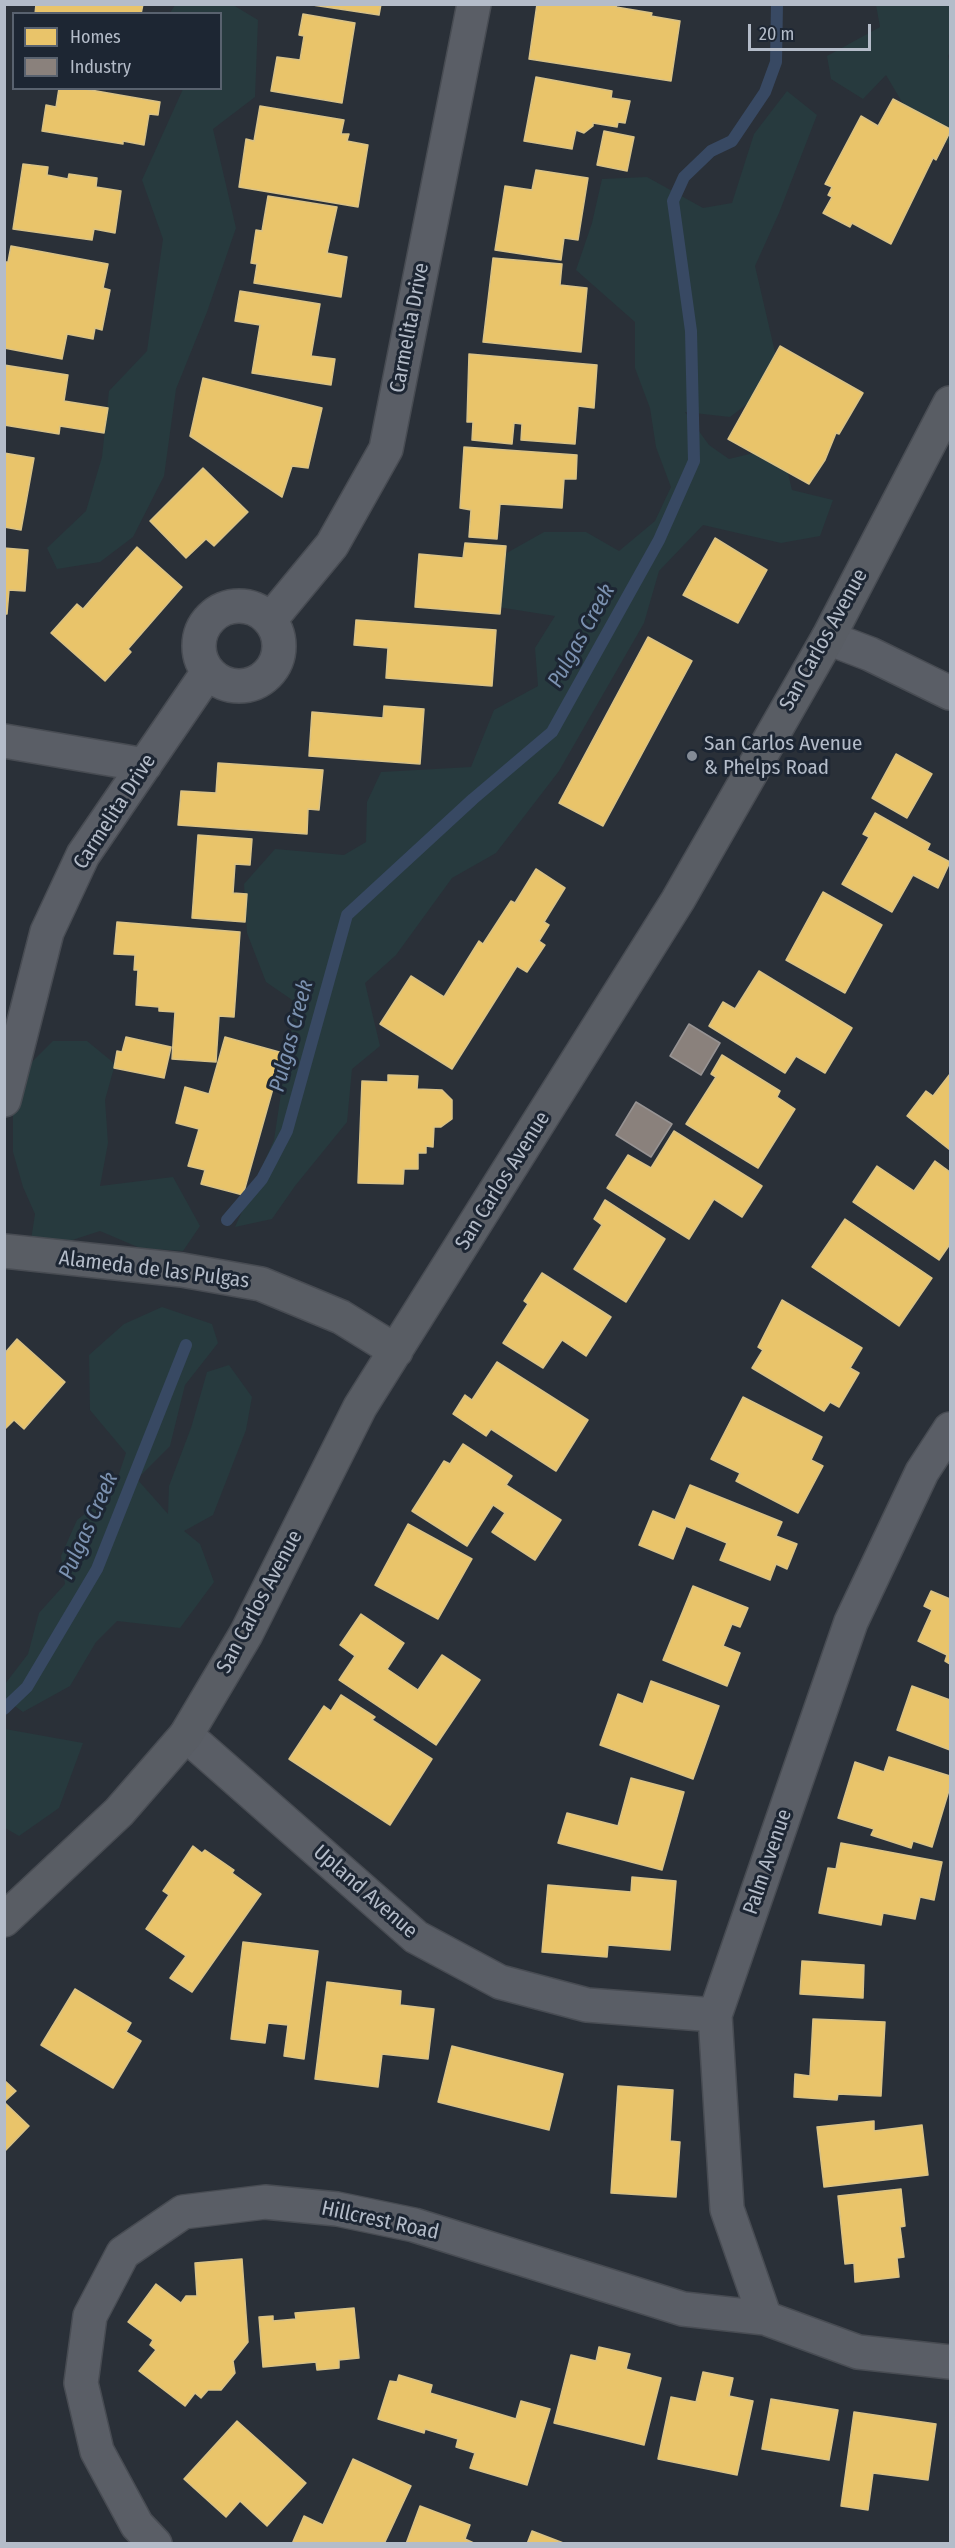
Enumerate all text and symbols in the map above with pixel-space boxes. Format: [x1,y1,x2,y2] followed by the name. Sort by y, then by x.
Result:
[12,12,222,90] legend
[751,12,874,50] scale bar
[759,23,794,45] text: 20 m
[70,26,121,48] text: Homes
[70,56,131,78] text: Industry
[385,261,435,395] street label: Carmelita Drive
[775,565,873,715] street label: San Carlos Avenue
[543,580,621,692] water label: Pulgas Creek
[704,731,862,781] place label: San Carlos Avenue & Phelps Road
[685,749,699,763] marker: San Carlos Avenue & Phelps Road
[69,750,161,874] street label: Carmelita Drive
[264,977,320,1095] water label: Pulgas Creek
[450,1107,556,1255] street label: San Carlos Avenue
[57,1246,251,1294] street label: Alameda de las Pulgas
[54,1468,124,1584] water label: Pulgas Creek
[212,1526,308,1678] street label: San Carlos Avenue
[738,1806,798,1918] street label: Palm Avenue
[308,1840,422,1944] street label: Upland Avenue
[319,2196,441,2246] street label: Hillcrest Road

